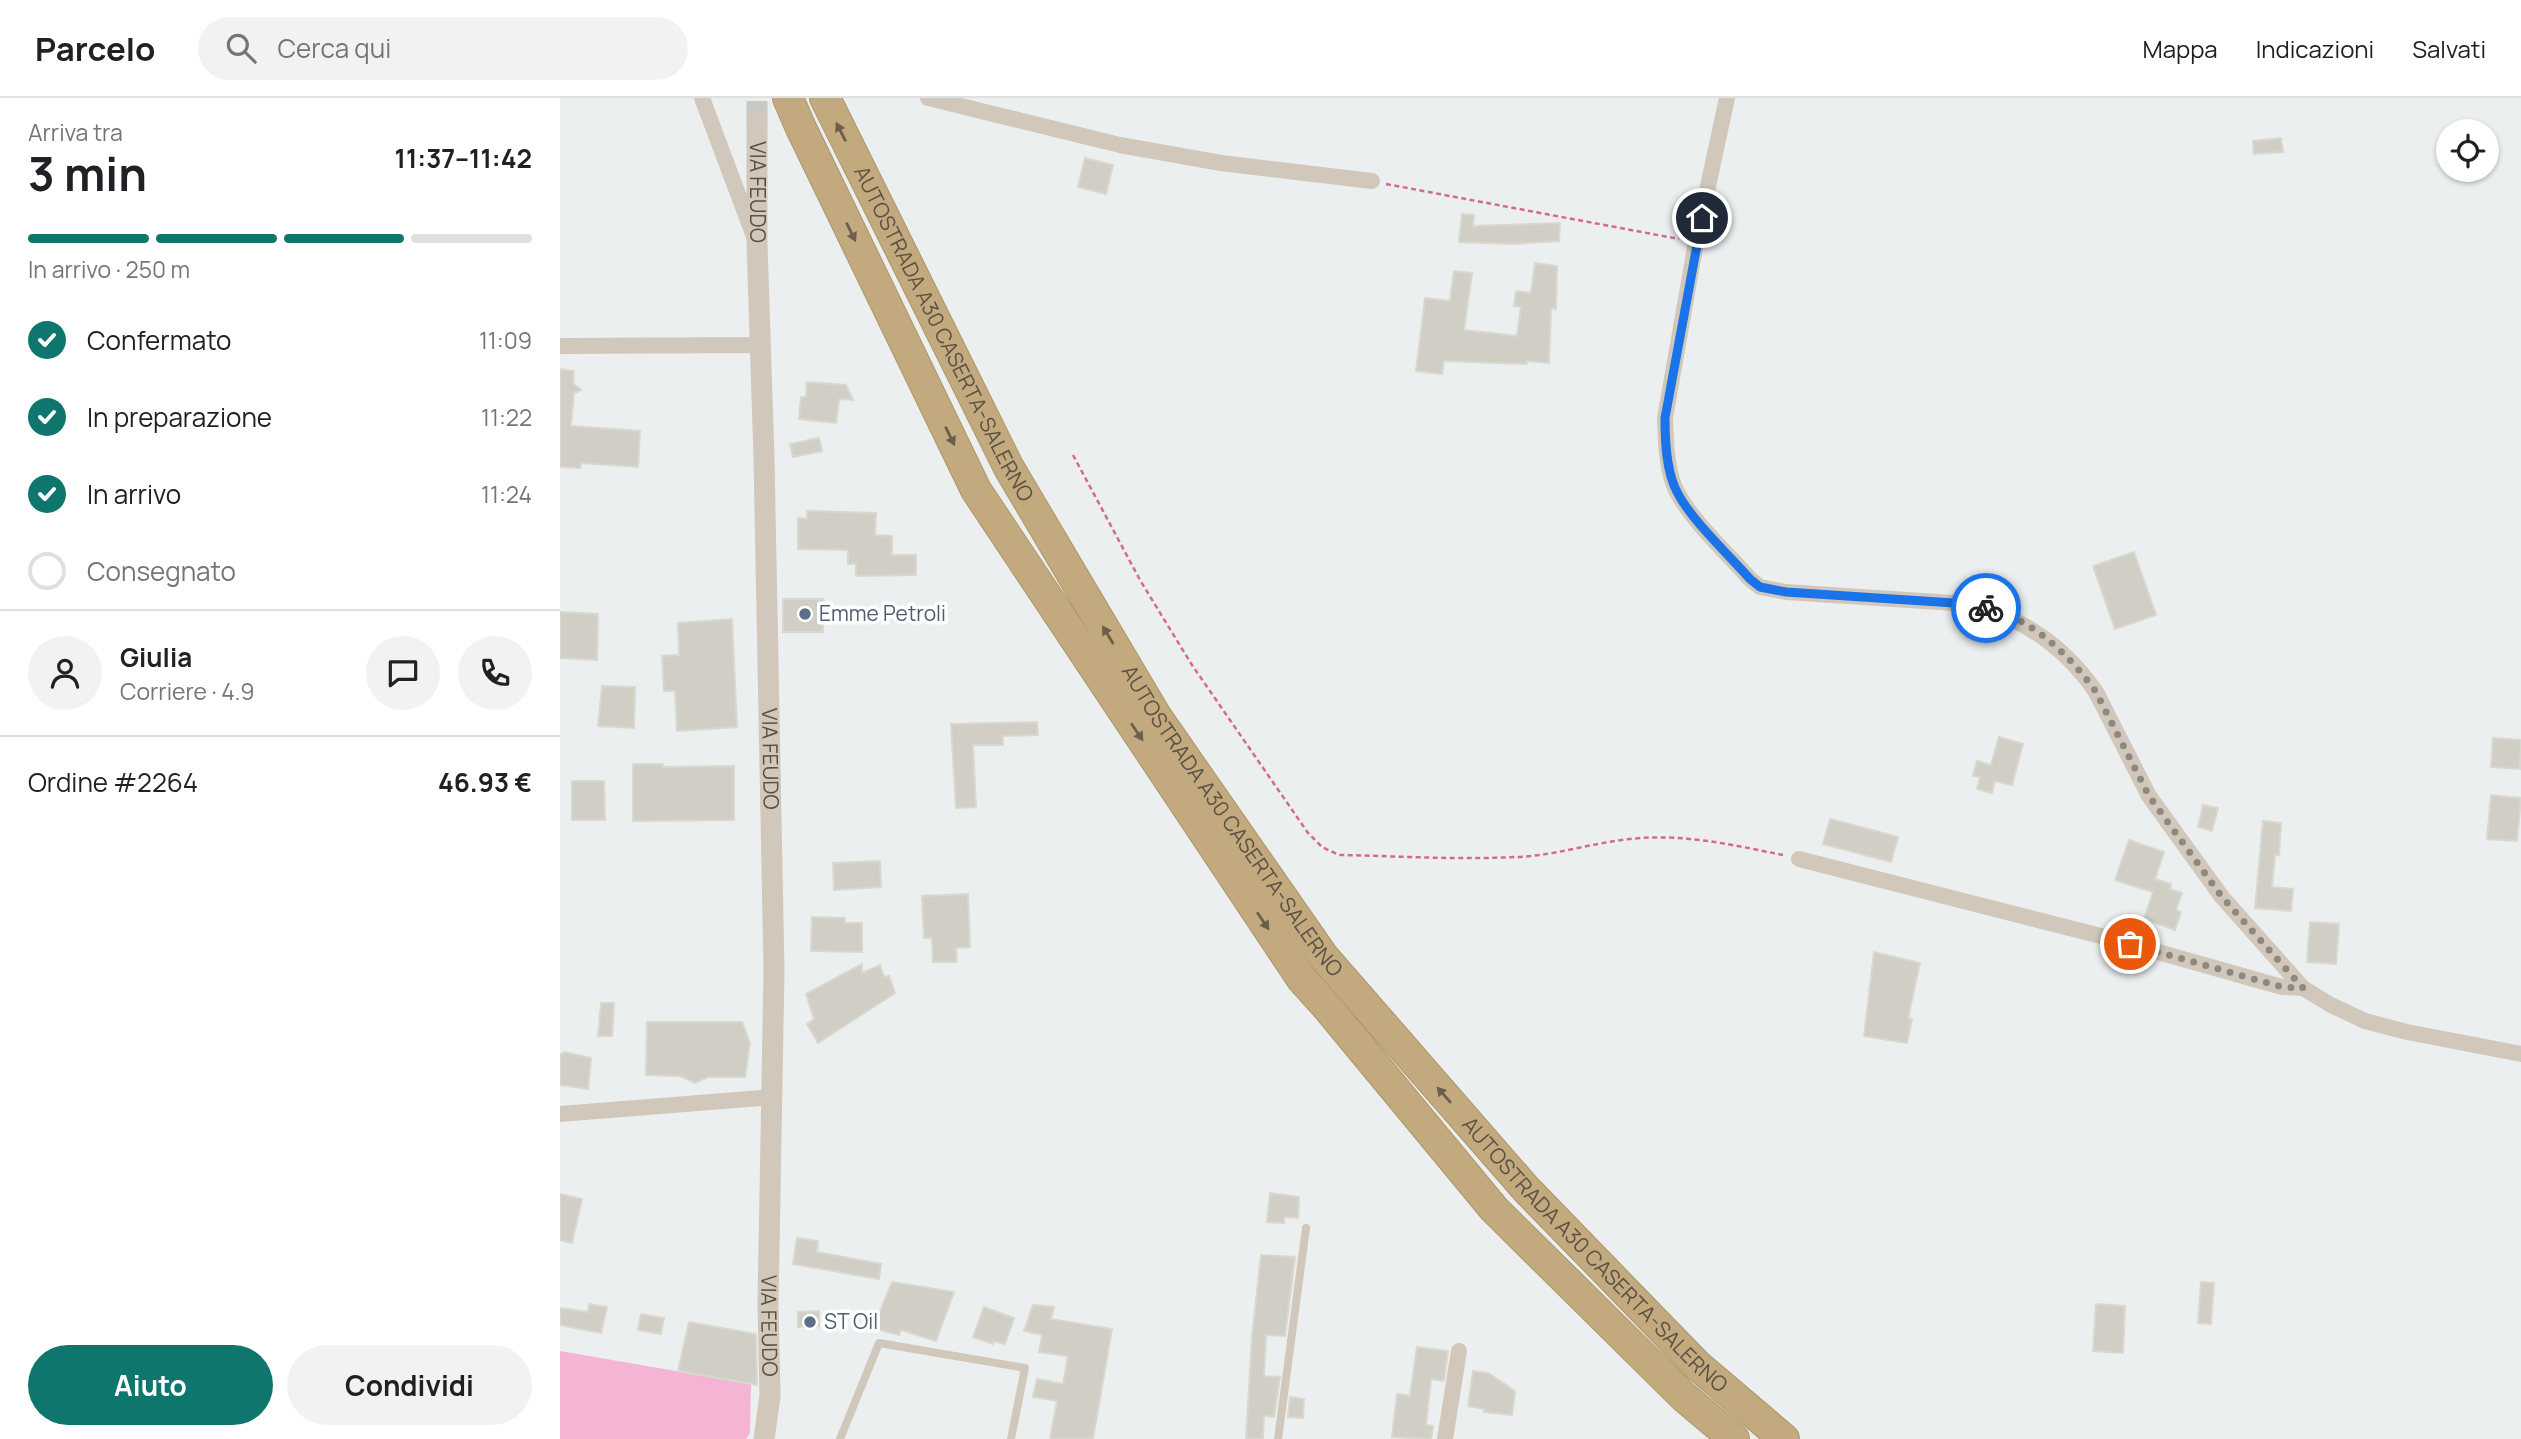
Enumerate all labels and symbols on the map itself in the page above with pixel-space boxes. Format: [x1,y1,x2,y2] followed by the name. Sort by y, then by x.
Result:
[835,122,846,142] one-way arrow
[744,141,772,243] street label: VIA FEUDO
[848,161,1041,506] street label: AUTOSTRADA A30 CASERTA-SALERNO
[1672,188,1732,248] pin
[845,222,857,242] one-way arrow
[945,426,956,446] one-way arrow
[1951,573,2021,643] courier
[819,599,946,627] place label: Emme Petroli
[797,606,813,622] marker: Emme Petroli
[1102,626,1114,645] one-way arrow
[1116,660,1350,982] street label: AUTOSTRADA A30 CASERTA-SALERNO
[756,708,786,810] street label: VIA FEUDO
[1130,723,1144,741] one-way arrow
[1256,912,1269,931] one-way arrow
[2100,914,2160,974] pin
[1436,1086,1452,1104] one-way arrow
[1456,1110,1734,1398] street label: AUTOSTRADA A30 CASERTA-SALERNO
[755,1275,785,1377] street label: VIA FEUDO
[824,1307,878,1335] place label: ST Oil
[802,1314,818,1330] marker: ST Oil

